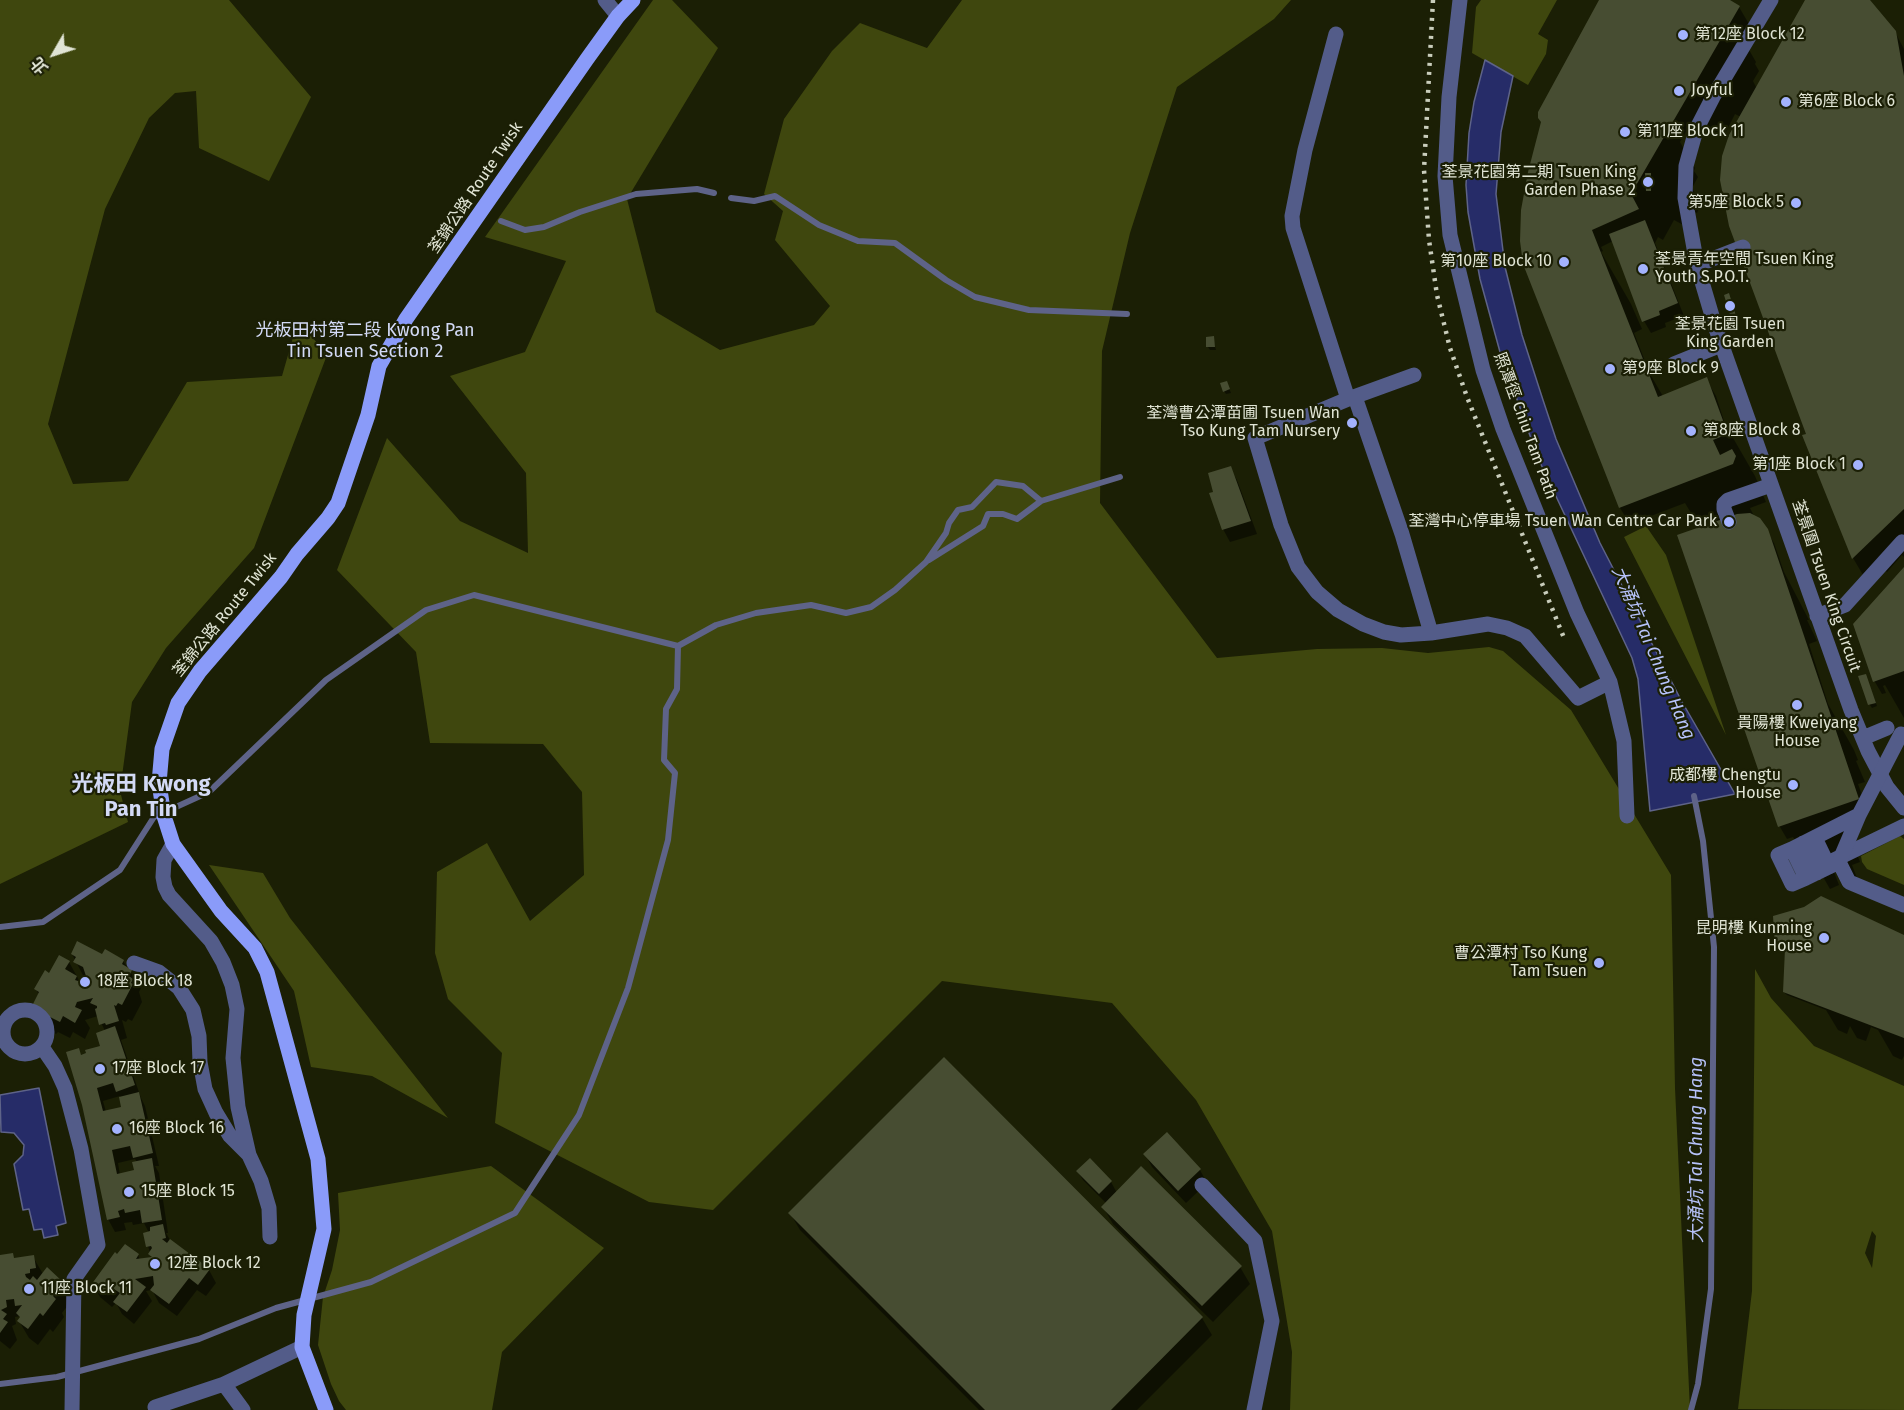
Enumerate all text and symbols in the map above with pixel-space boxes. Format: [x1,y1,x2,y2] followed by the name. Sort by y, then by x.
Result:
[24,24,84,84] north arrow
[1695,25,1805,45] place label: 第12座 Block 12
[1676,28,1690,42] marker: 第12座 Block 12
[27,53,52,78] text: 北
[1691,81,1732,101] place label: Joyful
[1672,84,1686,98] marker: Joyful
[1798,92,1895,112] place label: 第6座 Block 6
[1779,95,1793,109] marker: 第6座 Block 6
[425,119,527,257] street label: 荃錦公路 Route Twisk
[1637,122,1744,142] place label: 第11座 Block 11
[1618,125,1632,139] marker: 第11座 Block 11
[1442,163,1636,201] place label: 荃景花園第二期 Tsuen King Garden Phase 2
[1641,175,1655,189] marker: 荃景花園第二期 Tsuen King Garden Phase 2
[1688,193,1784,213] place label: 第5座 Block 5
[1789,196,1803,210] marker: 第5座 Block 5
[1655,250,1833,288] place label: 荃景青年空間 Tsuen King Youth S.P.O.T.
[1440,252,1552,272] place label: 第10座 Block 10
[1557,255,1571,269] marker: 第10座 Block 10
[1636,262,1650,276] marker: 荃景青年空間 Tsuen King Youth S.P.O.T.
[1723,299,1737,313] marker: 荃景花園 Tsuen King Garden
[1675,315,1785,353] place label: 荃景花園 Tsuen King Garden
[255,320,475,362] district label: 光板田村第二段 Kwong Pan Tin Tsuen Section 2
[1489,350,1561,502] street label: 照潭徑 Chiu Tam Path
[1622,359,1719,379] place label: 第9座 Block 9
[1603,362,1617,376] marker: 第9座 Block 9
[1146,404,1340,442] place label: 荃灣曹公潭苗圃 Tsuen Wan Tso Kung Tam Nursery
[1345,416,1359,430] marker: 荃灣曹公潭苗圃 Tsuen Wan Tso Kung Tam Nursery
[1703,421,1801,441] place label: 第8座 Block 8
[1684,424,1698,438] marker: 第8座 Block 8
[1752,455,1846,475] place label: 第1座 Block 1
[1851,458,1865,472] marker: 第1座 Block 1
[1787,497,1865,675] street label: 荃景圍 Tsuen King Circuit
[1409,512,1717,532] place label: 荃灣中心停車場 Tsuen Wan Centre Car Park
[1722,515,1736,529] marker: 荃灣中心停車場 Tsuen Wan Centre Car Park
[169,549,281,681] street label: 荃錦公路 Route Twisk
[1607,563,1699,743] water label: 大涌坑 Tai Chung Hang
[1790,698,1804,712] marker: 貴陽樓 Kweiyang House
[1737,714,1857,752] place label: 貴陽樓 Kweiyang House
[1669,766,1781,804] place label: 成都樓 Chengtu House
[71,772,211,824] district label: 光板田 Kwong Pan Tin
[1786,778,1800,792] marker: 成都樓 Chengtu House
[1696,919,1812,957] place label: 昆明樓 Kunming House
[1817,931,1831,945] marker: 昆明樓 Kunming House
[1454,944,1587,982] place label: 曹公潭村 Tso Kung Tam Tsuen
[1592,956,1606,970] marker: 曹公潭村 Tso Kung Tam Tsuen
[97,972,192,992] place label: 18座 Block 18
[78,975,92,989] marker: 18座 Block 18
[1686,1057,1708,1243] water label: 大涌坑 Tai Chung Hang
[112,1059,204,1079] place label: 17座 Block 17
[93,1062,107,1076] marker: 17座 Block 17
[129,1119,224,1139] place label: 16座 Block 16
[110,1122,124,1136] marker: 16座 Block 16
[141,1182,235,1202] place label: 15座 Block 15
[122,1185,136,1199] marker: 15座 Block 15
[167,1254,261,1274] place label: 12座 Block 12
[148,1257,162,1271] marker: 12座 Block 12
[41,1279,132,1299] place label: 11座 Block 11
[22,1282,36,1296] marker: 11座 Block 11

